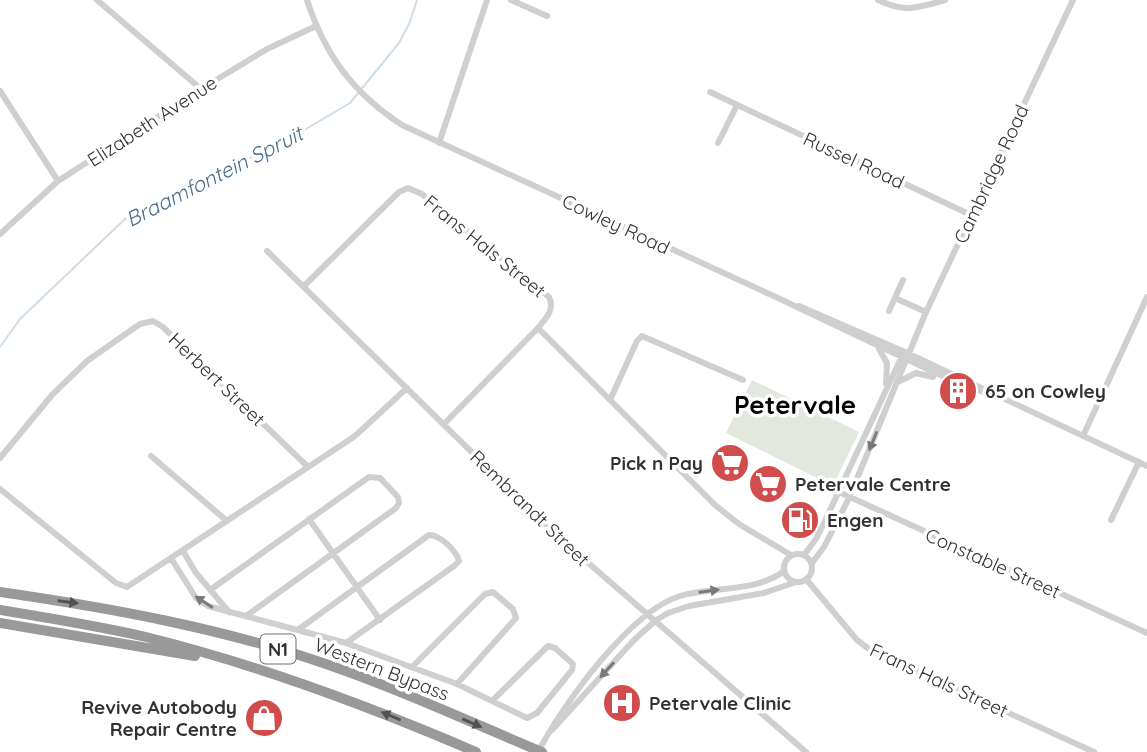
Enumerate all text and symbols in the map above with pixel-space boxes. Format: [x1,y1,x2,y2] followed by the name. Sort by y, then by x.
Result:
[83,70,221,172] street label: Elizabeth Avenue
[948,101,1034,247] street label: Cambridge Road
[121,119,309,232] water label: Braamfontein Spruit
[800,126,908,194] street label: Russel Road
[558,189,674,259] street label: Cowley Road
[419,190,551,302] street label: Frans Hals Street
[164,327,270,431] street label: Herbert Street
[937,370,979,412] building icon: 65 on Cowley
[985,379,1106,403] place label: 65 on Cowley
[734,388,856,421] district label: Petervale
[867,430,878,451] one-way arrow
[709,442,751,484] supermarket icon: Pick n Pay
[465,445,595,571] street label: Rembrandt Street
[610,451,703,475] place label: Pick n Pay
[747,463,789,505] supermarket icon: Petervale Centre
[795,472,951,496] place label: Petervale Centre
[779,499,821,541] fuel station icon: Engen
[827,508,883,532] place label: Engen
[922,522,1064,604] street label: Constable Street
[698,585,720,596] one-way arrow
[194,595,213,608] one-way arrow
[57,596,79,607] one-way arrow
[311,632,453,706] street label: Western Bypass
[260,634,296,664] road number: N1
[866,637,1012,723] street label: Frans Hals Street
[599,661,615,678] one-way arrow
[601,682,643,724] hospital icon: Petervale Clinic
[649,691,791,715] place label: Petervale Clinic
[81,695,237,741] place label: Revive Autobody Repair Centre
[243,697,285,739] shop icon: Revive Autobody Repair Centre
[381,710,401,722] one-way arrow
[462,717,483,728] one-way arrow

